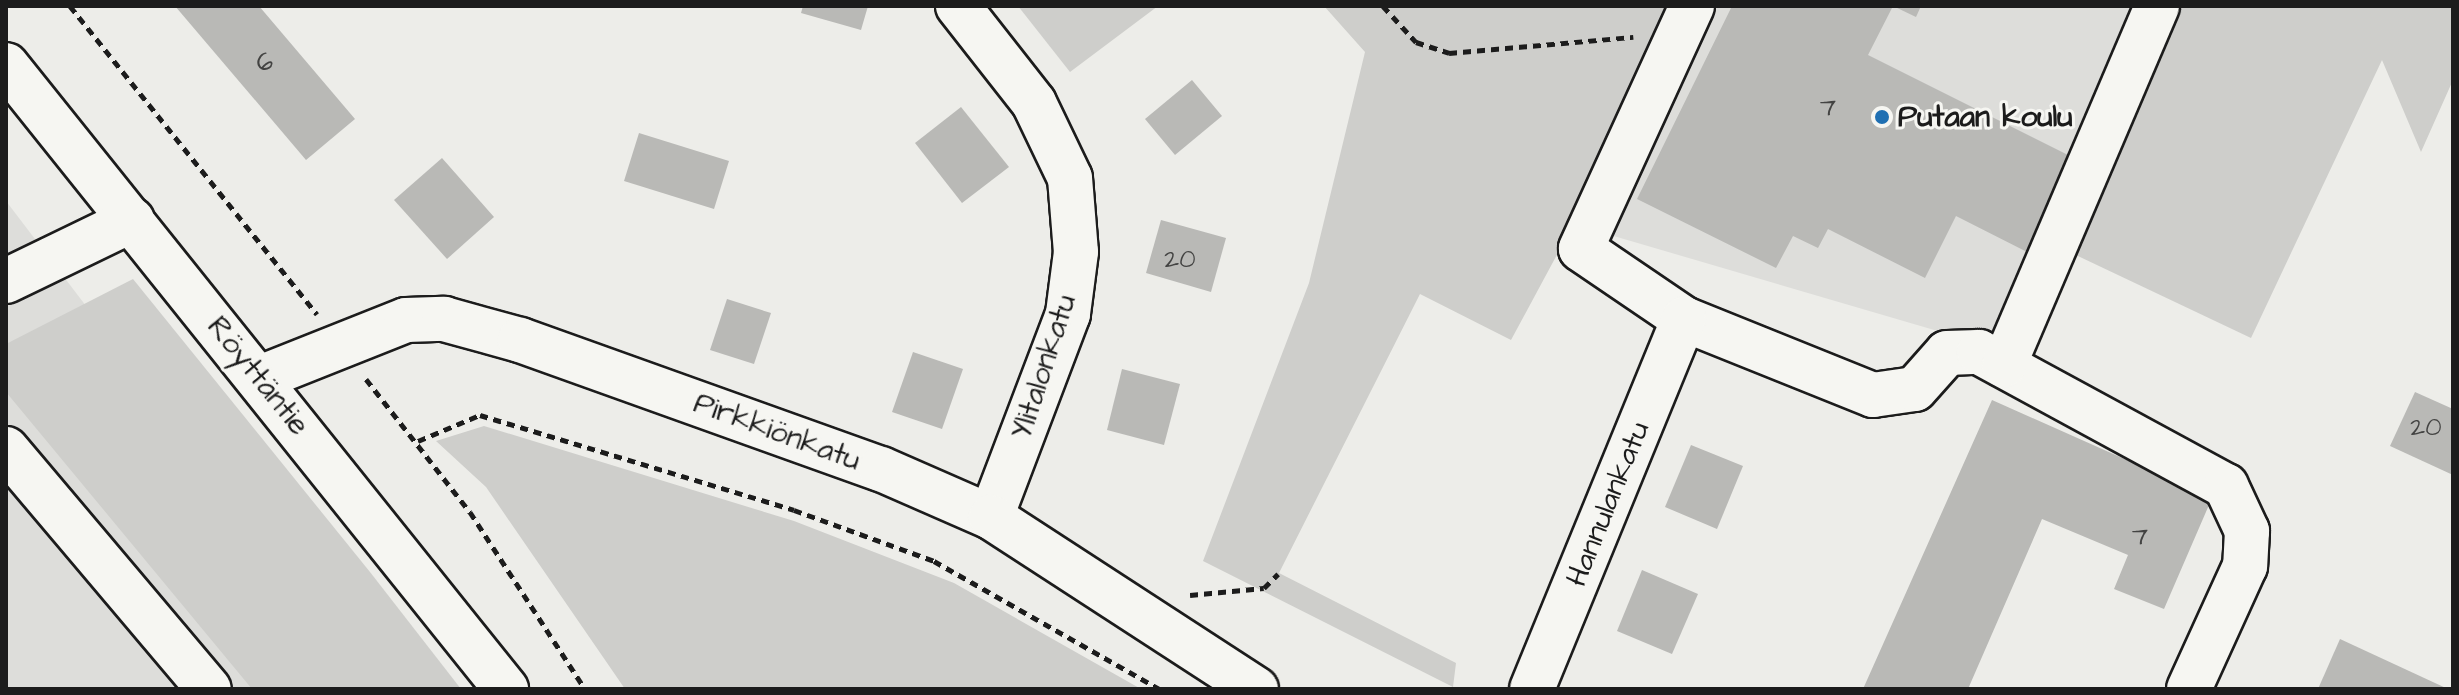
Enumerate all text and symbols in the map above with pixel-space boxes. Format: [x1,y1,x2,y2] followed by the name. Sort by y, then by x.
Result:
[257,47,273,79] house number: 6
[1820,92,1836,124] house number: 7
[1898,99,2073,135] place label: Putaan koulu
[1873,108,1891,126] marker: Putaan koulu
[1164,244,1196,276] house number: 20
[1004,290,1084,444] street label: Ylitalonkatu
[199,309,317,443] street label: Röyttäntie
[689,385,865,479] street label: Pirkkiönkatu
[2410,412,2442,444] house number: 20
[1559,416,1657,592] street label: Hannulankatu
[2132,521,2148,553] house number: 7

